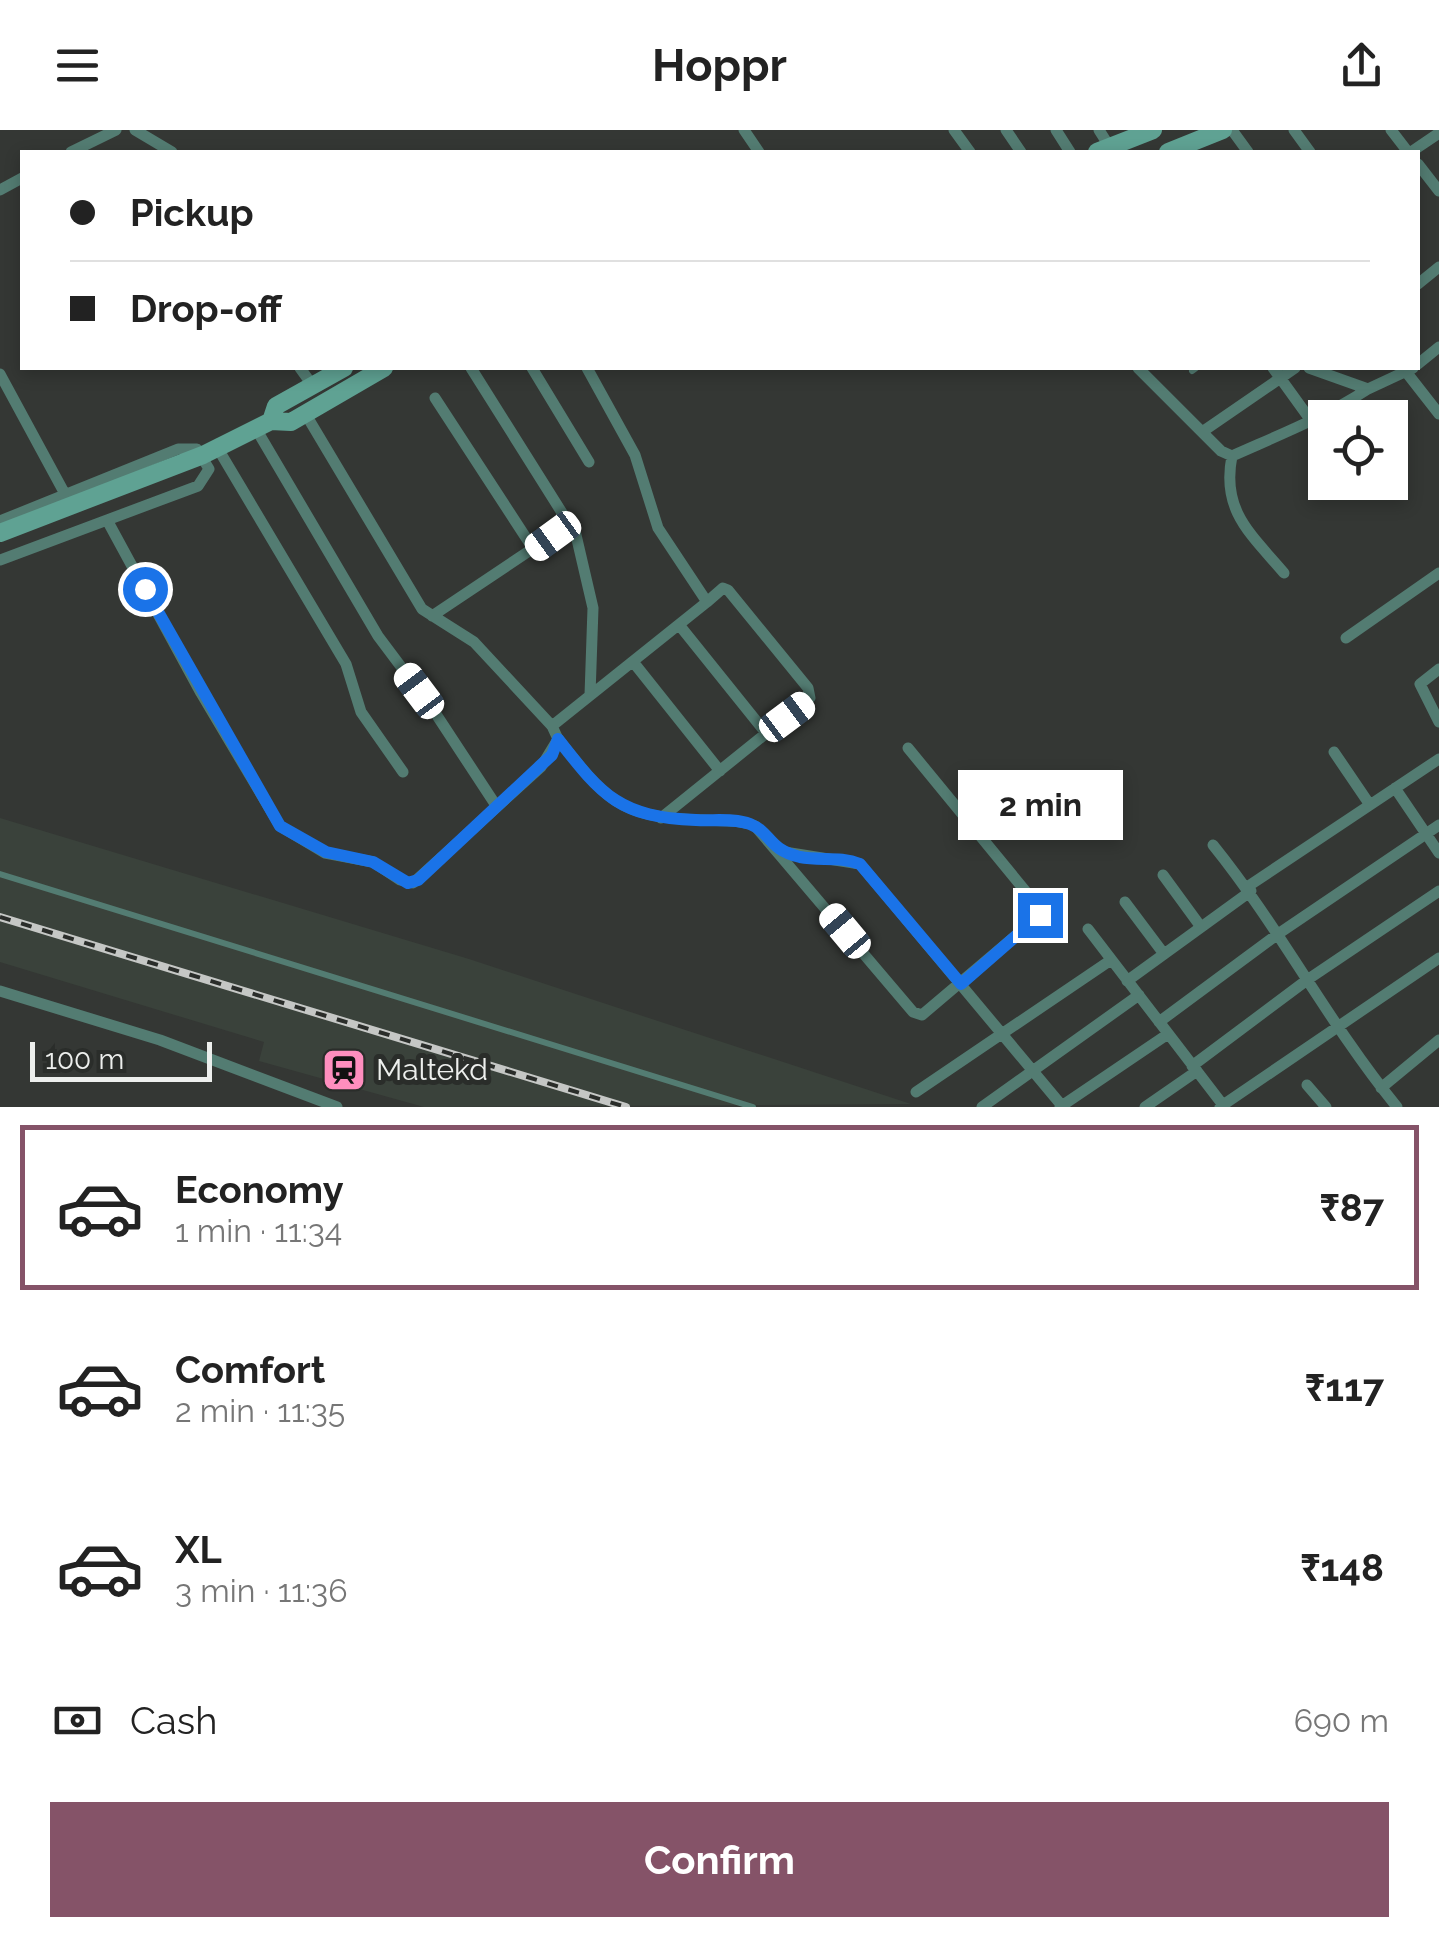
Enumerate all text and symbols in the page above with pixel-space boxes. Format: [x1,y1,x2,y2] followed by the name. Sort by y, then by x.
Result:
[50,38,105,93] icon: menu
[1334,38,1389,93] icon: share
[652,39,787,92] text: Hoppr
[130,190,254,235] text: Pickup
[130,286,282,331] text: Drop-off
[1308,400,1408,500] map controls
[1308,400,1408,500] button: locate
[520,506,586,566] car
[123,567,168,612] route start
[389,658,449,724] car
[754,687,820,747] car
[958,770,1122,840] callout: 2 min
[999,786,1082,823] text: 2 min
[1018,893,1063,938] route end
[814,898,876,964] car
[30,1037,212,1081] scale bar
[45,1043,124,1076] text: 100 m
[321,1047,367,1093] station icon: Maltekd
[376,1052,488,1087] place label: Maltekd
[55,1163,145,1253] icon: car
[175,1167,344,1212] text: Economy
[1319,1185,1384,1230] text: ₹87
[175,1212,342,1249] text: 1 min · 11:34
[55,1343,145,1433] icon: car
[175,1347,325,1392] text: Comfort
[1305,1365,1384,1410] text: ₹117
[175,1392,345,1429] text: 2 min · 11:35
[55,1523,145,1613] icon: car
[175,1527,222,1572] text: XL
[1300,1545,1384,1590] text: ₹148
[175,1572,347,1609] text: 3 min · 11:36
[50,1693,105,1748] icon: cash
[130,1698,217,1743] text: Cash
[1294,1702,1389,1739] text: 690 m
[50,1802,1389,1917] button: Confirm

